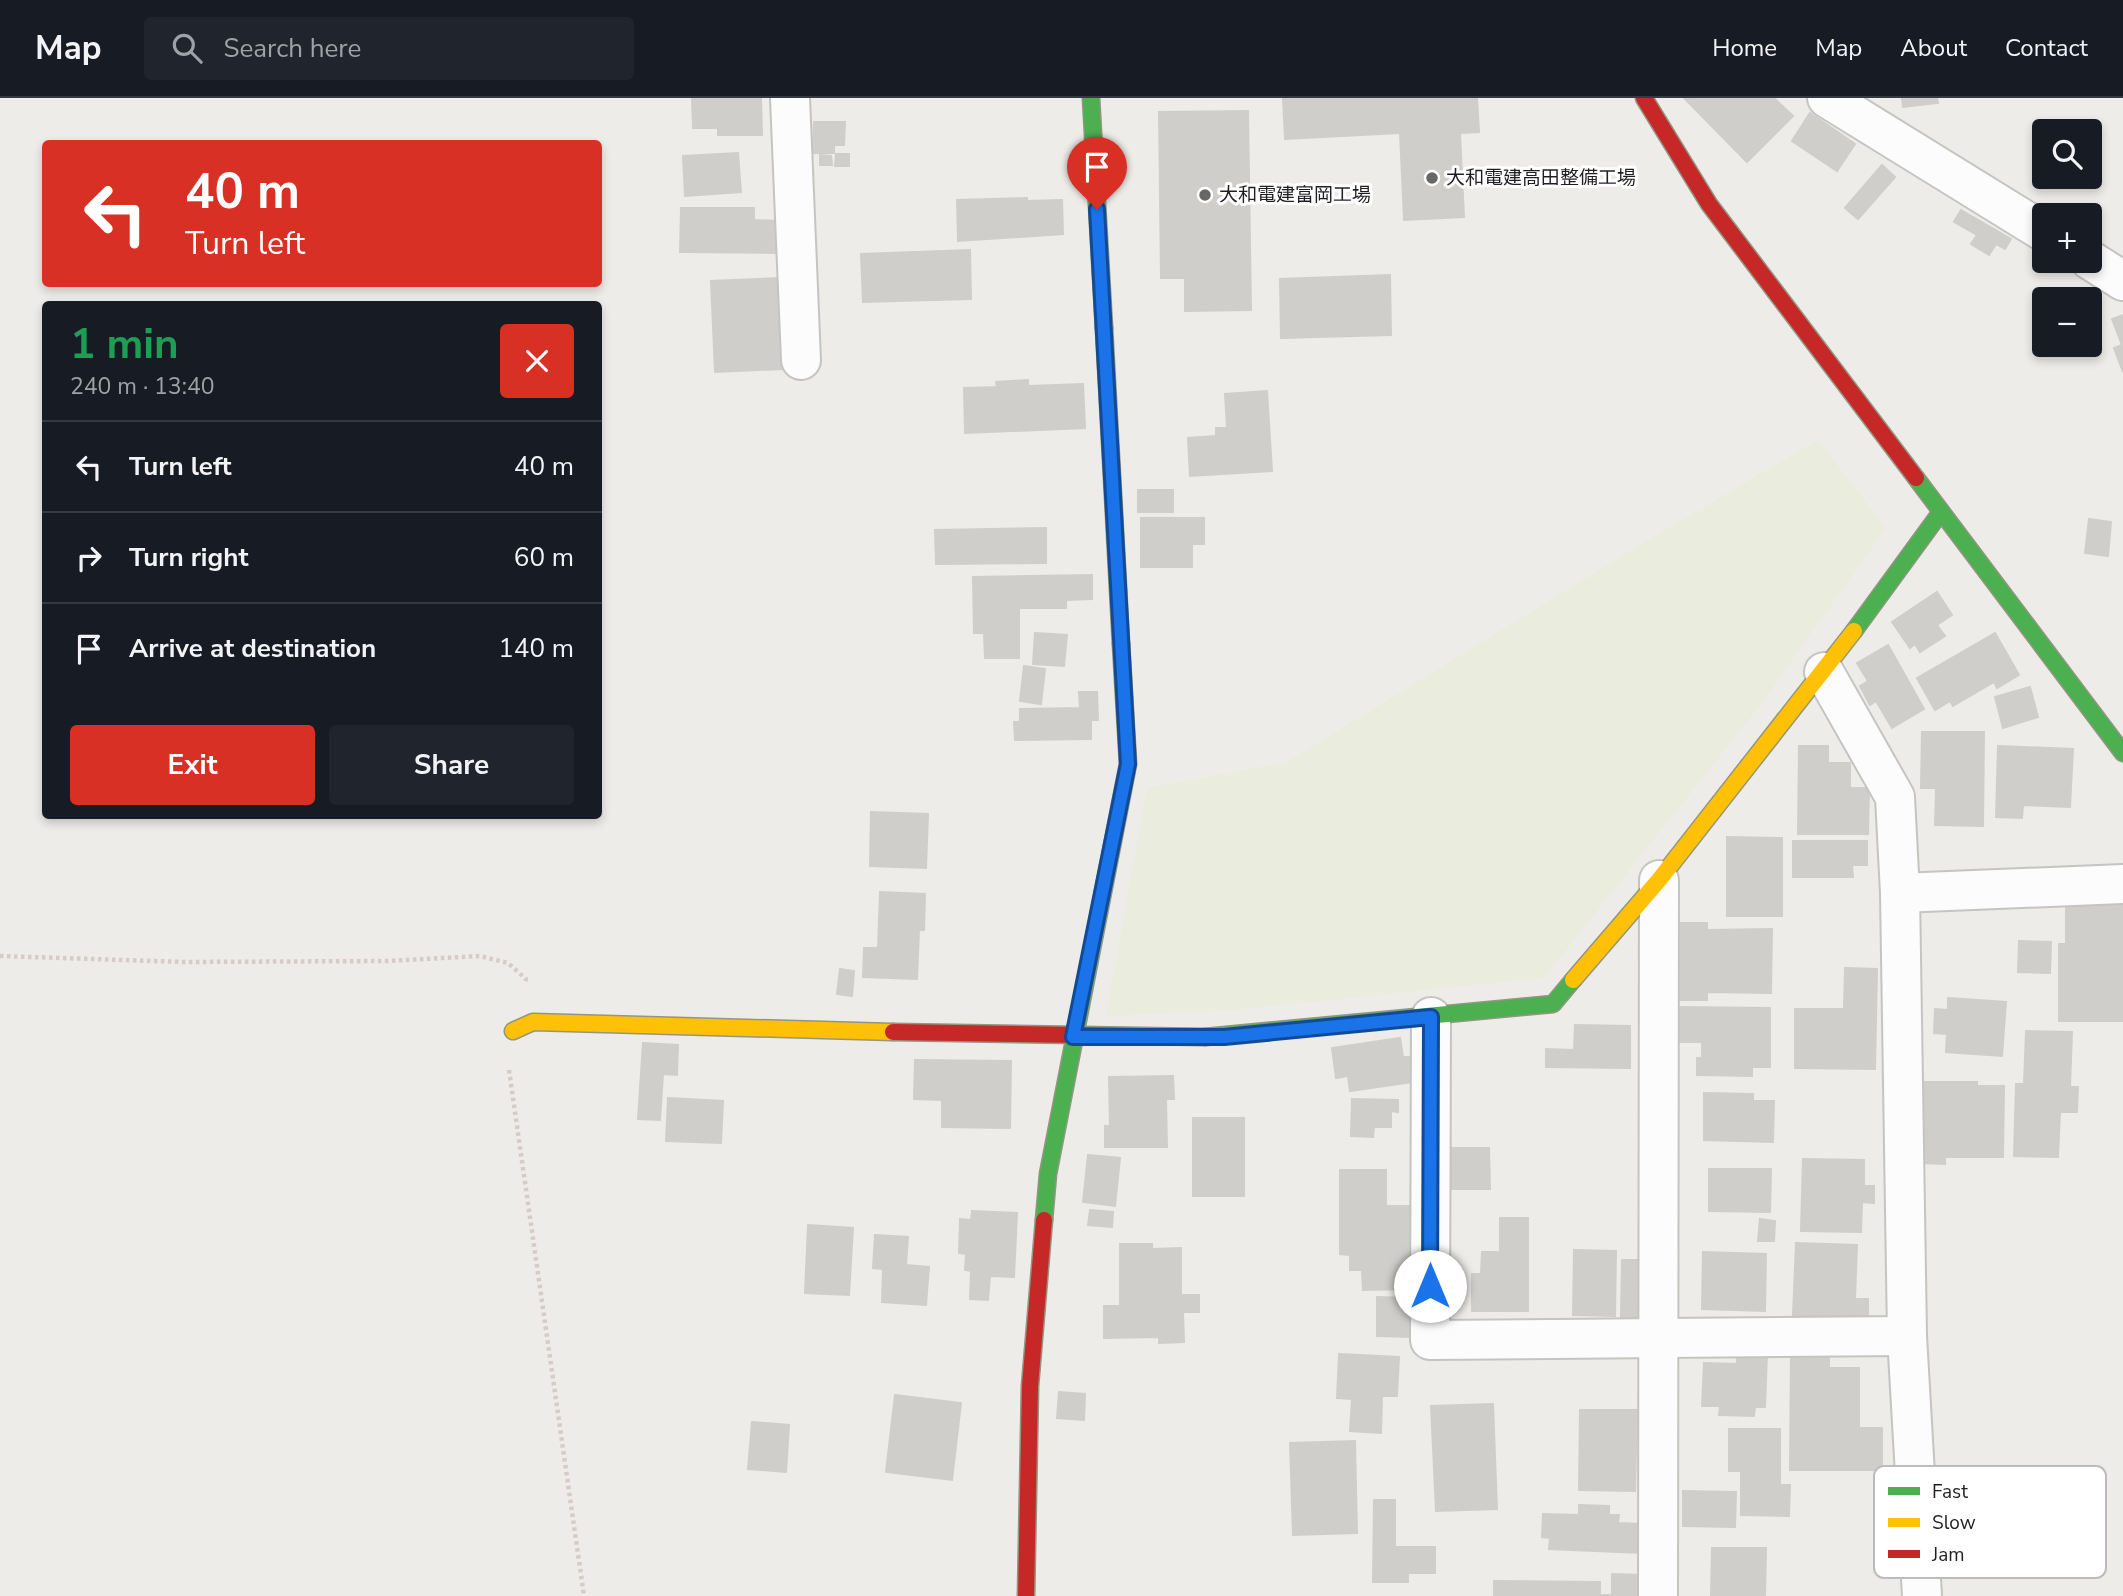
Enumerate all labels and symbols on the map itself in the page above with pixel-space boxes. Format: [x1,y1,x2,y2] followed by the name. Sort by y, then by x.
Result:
[1067,137,1127,209] pin
[1446,165,1636,191] place label: 大和電建高田整備工場
[1424,170,1440,186] marker: 大和電建高田整備工場
[1219,182,1371,208] place label: 大和電建富岡工場
[1197,187,1213,203] marker: 大和電建富岡工場
[1393,1249,1467,1323] position arrow
[1874,1466,2106,1578] legend
[1932,1479,1968,1505] text: Fast
[1932,1510,1976,1536] text: Slow
[1931,1542,1965,1568] text: Jam

